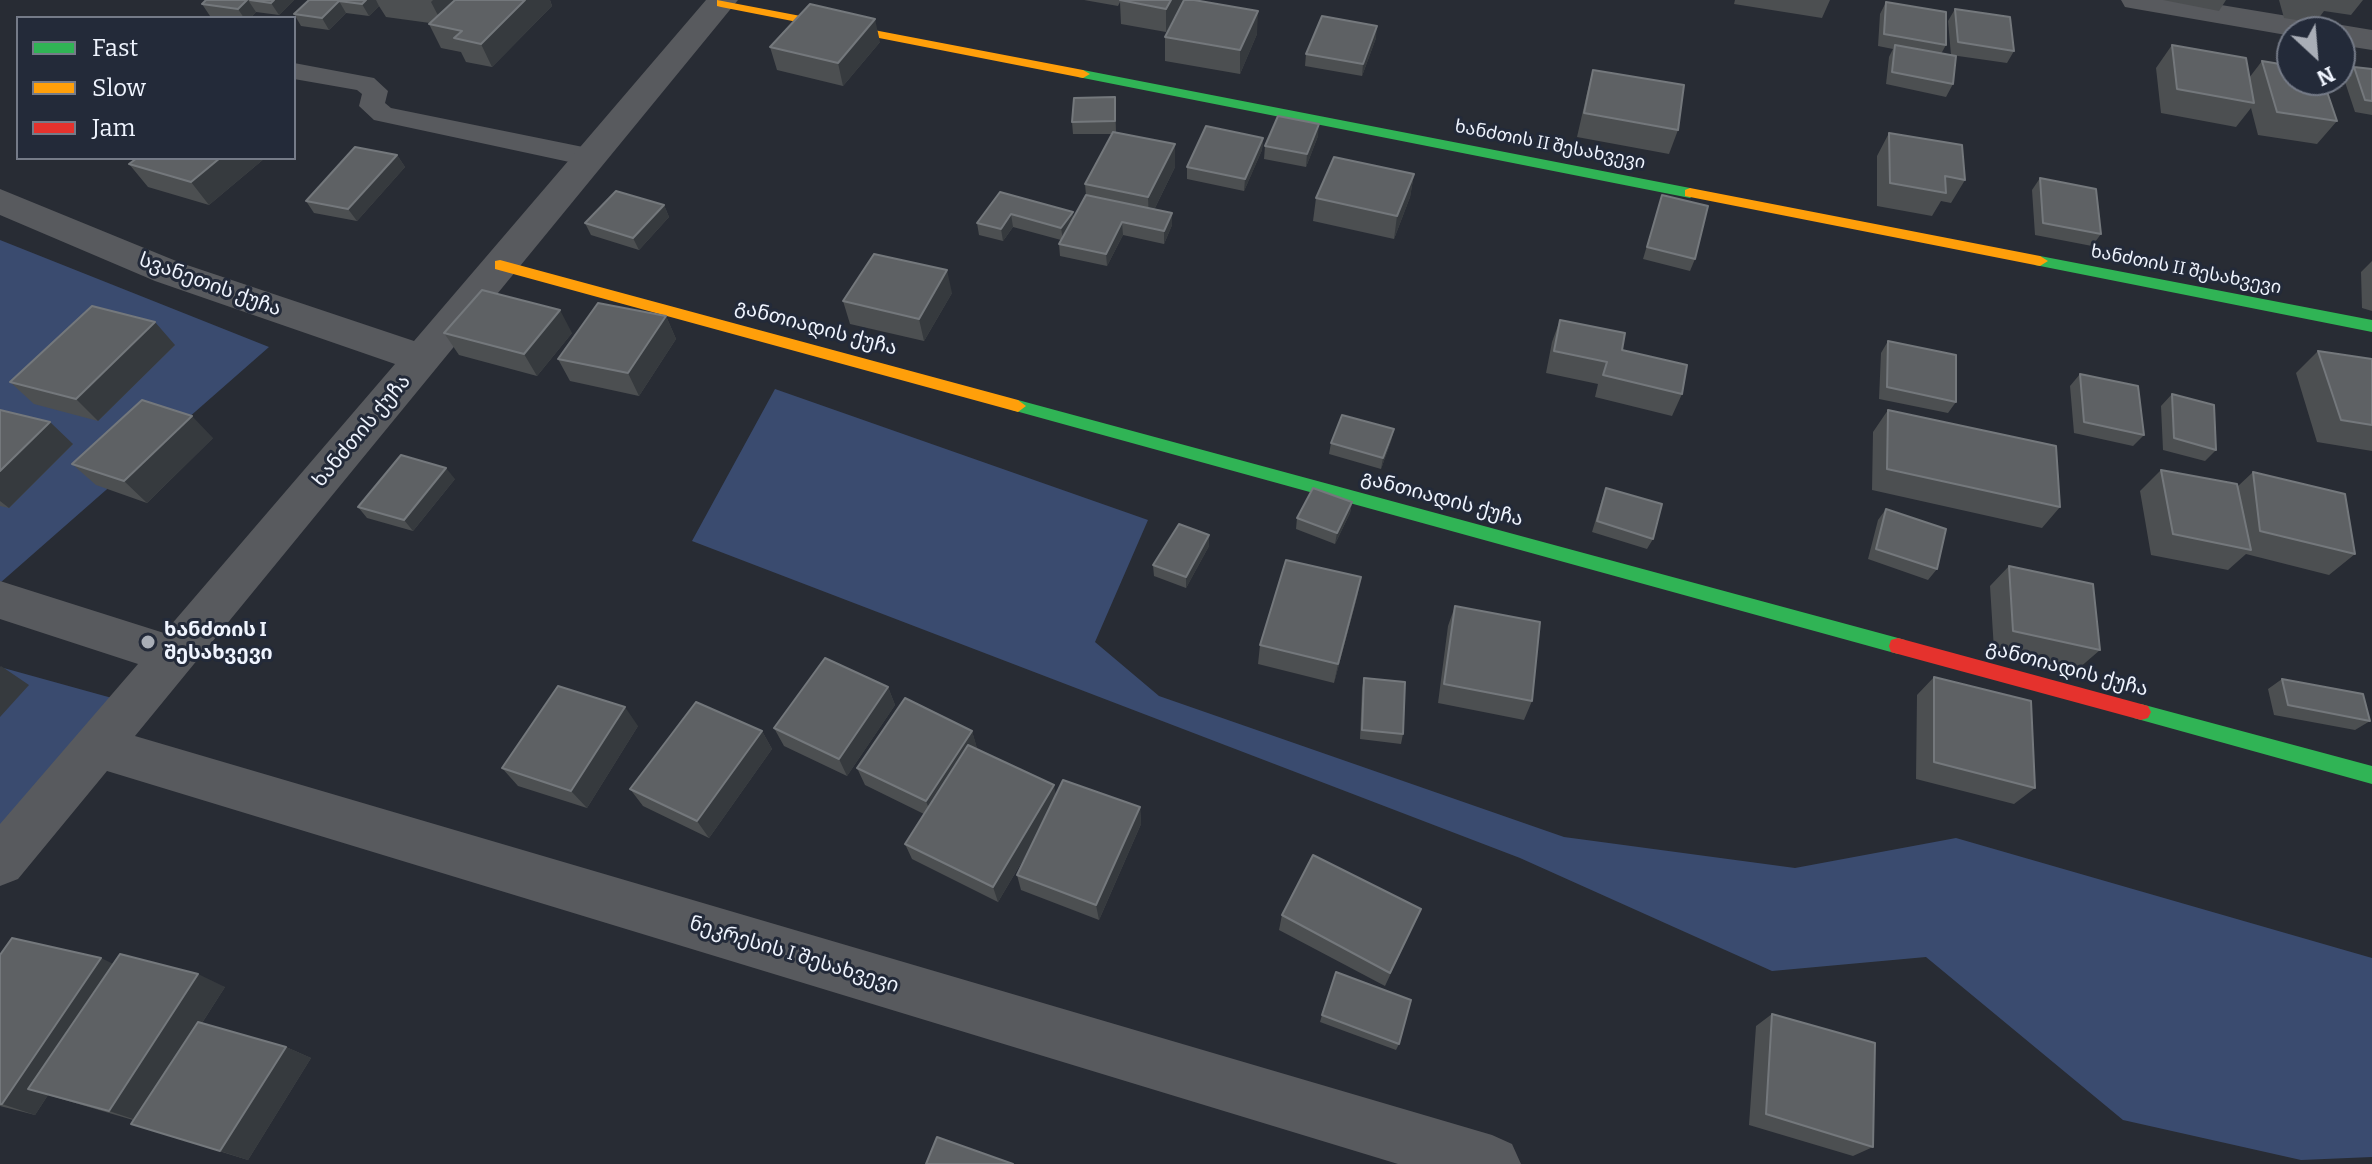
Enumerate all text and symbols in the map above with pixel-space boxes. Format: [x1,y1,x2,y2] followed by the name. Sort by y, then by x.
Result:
[16,16,296,160] legend
[2276,16,2356,96] north arrow
[92,34,138,62] text: Fast
[2312,60,2339,92] text: N
[92,74,146,102] text: Slow
[92,114,135,142] text: Jam
[1453,116,1647,174] street label: ხანძთის II შესახვევი
[2089,241,2283,299] street label: ხანძთის II შესახვევი
[136,248,284,322] street label: სვანეთის ქუჩა
[732,295,900,361] street label: განთიადის ქუჩა
[308,370,416,492] street label: ხანძთის ქუჩა
[1358,466,1526,532] street label: განთიადის ქუჩა
[164,618,273,665] place label: ხანძთის I შესახვევი
[139,633,157,651] marker: ხანძთის I შესახვევი
[1983,636,2151,702] street label: განთიადის ქუჩა
[686,912,902,998] street label: ნეკრესის I შესახვევი

